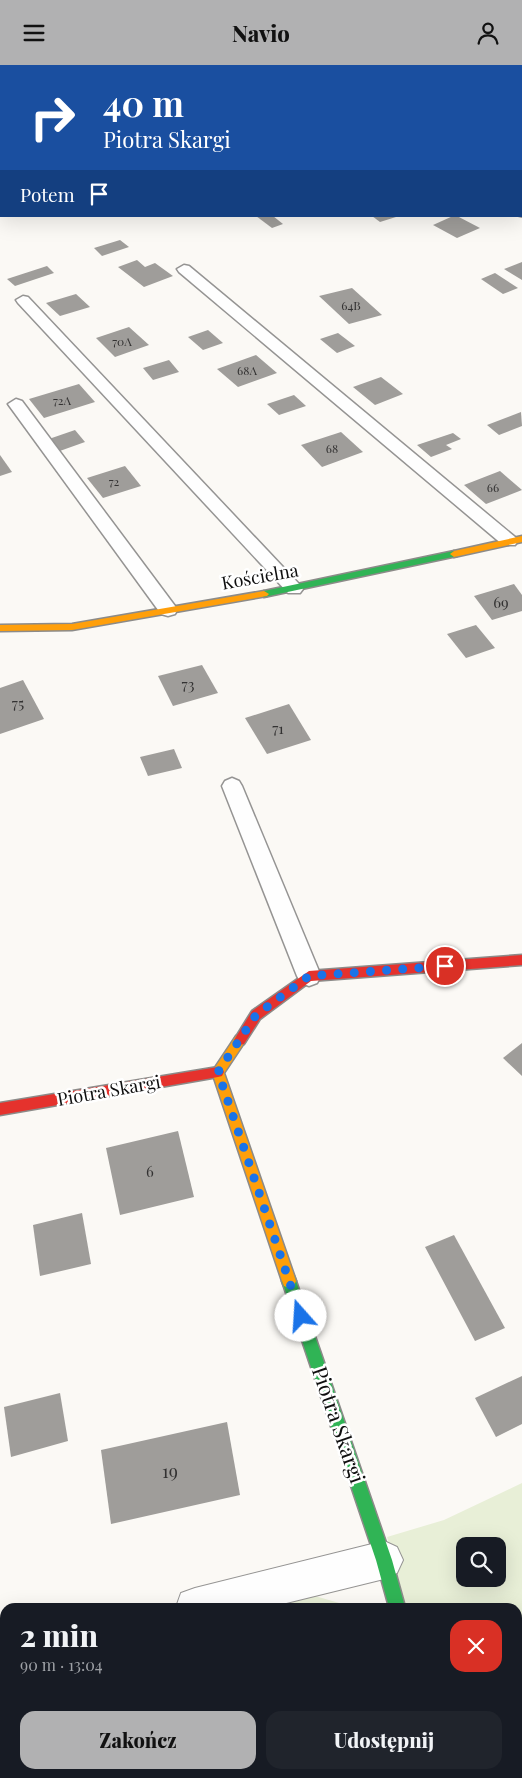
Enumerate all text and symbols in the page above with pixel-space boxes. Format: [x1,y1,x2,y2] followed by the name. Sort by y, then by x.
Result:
[232,18,290,48] text: Navio
[20,19,48,47] icon: menu
[474,19,502,47] icon: person
[103,79,184,126] text: 40 m
[20,85,85,150] icon: right
[103,124,231,154] text: Piotra Skargi
[85,180,113,208] icon: arrive
[20,181,75,207] text: Potem
[341,297,361,313] house number: 64B
[112,333,132,349] house number: 70A
[237,362,257,378] house number: 68A
[53,392,72,408] house number: 72A
[326,440,338,456] house number: 68
[109,473,120,489] house number: 72
[487,479,499,495] house number: 66
[219,557,300,595] street label: Kościelna
[493,592,509,612] house number: 69
[182,674,195,694] house number: 73
[12,693,24,713] house number: 75
[272,718,284,738] house number: 71
[424,945,466,987] pin
[431,952,459,980] icon: arrive
[55,1069,162,1111] street label: Piotra Skargi
[146,1161,154,1181] house number: 6
[274,1289,326,1341] position arrow
[307,1362,373,1487] street label: Piotra Skargi
[162,1459,178,1483] house number: 19
[456,1537,506,1587] map controls
[456,1537,506,1587] button: search
[20,1615,98,1655] text: 2 min
[450,1620,502,1672] button: close
[20,1654,103,1675] text: 90 m · 13:04
[20,1711,256,1769] button: Zakończ
[266,1711,502,1769] button: Udostępnij

